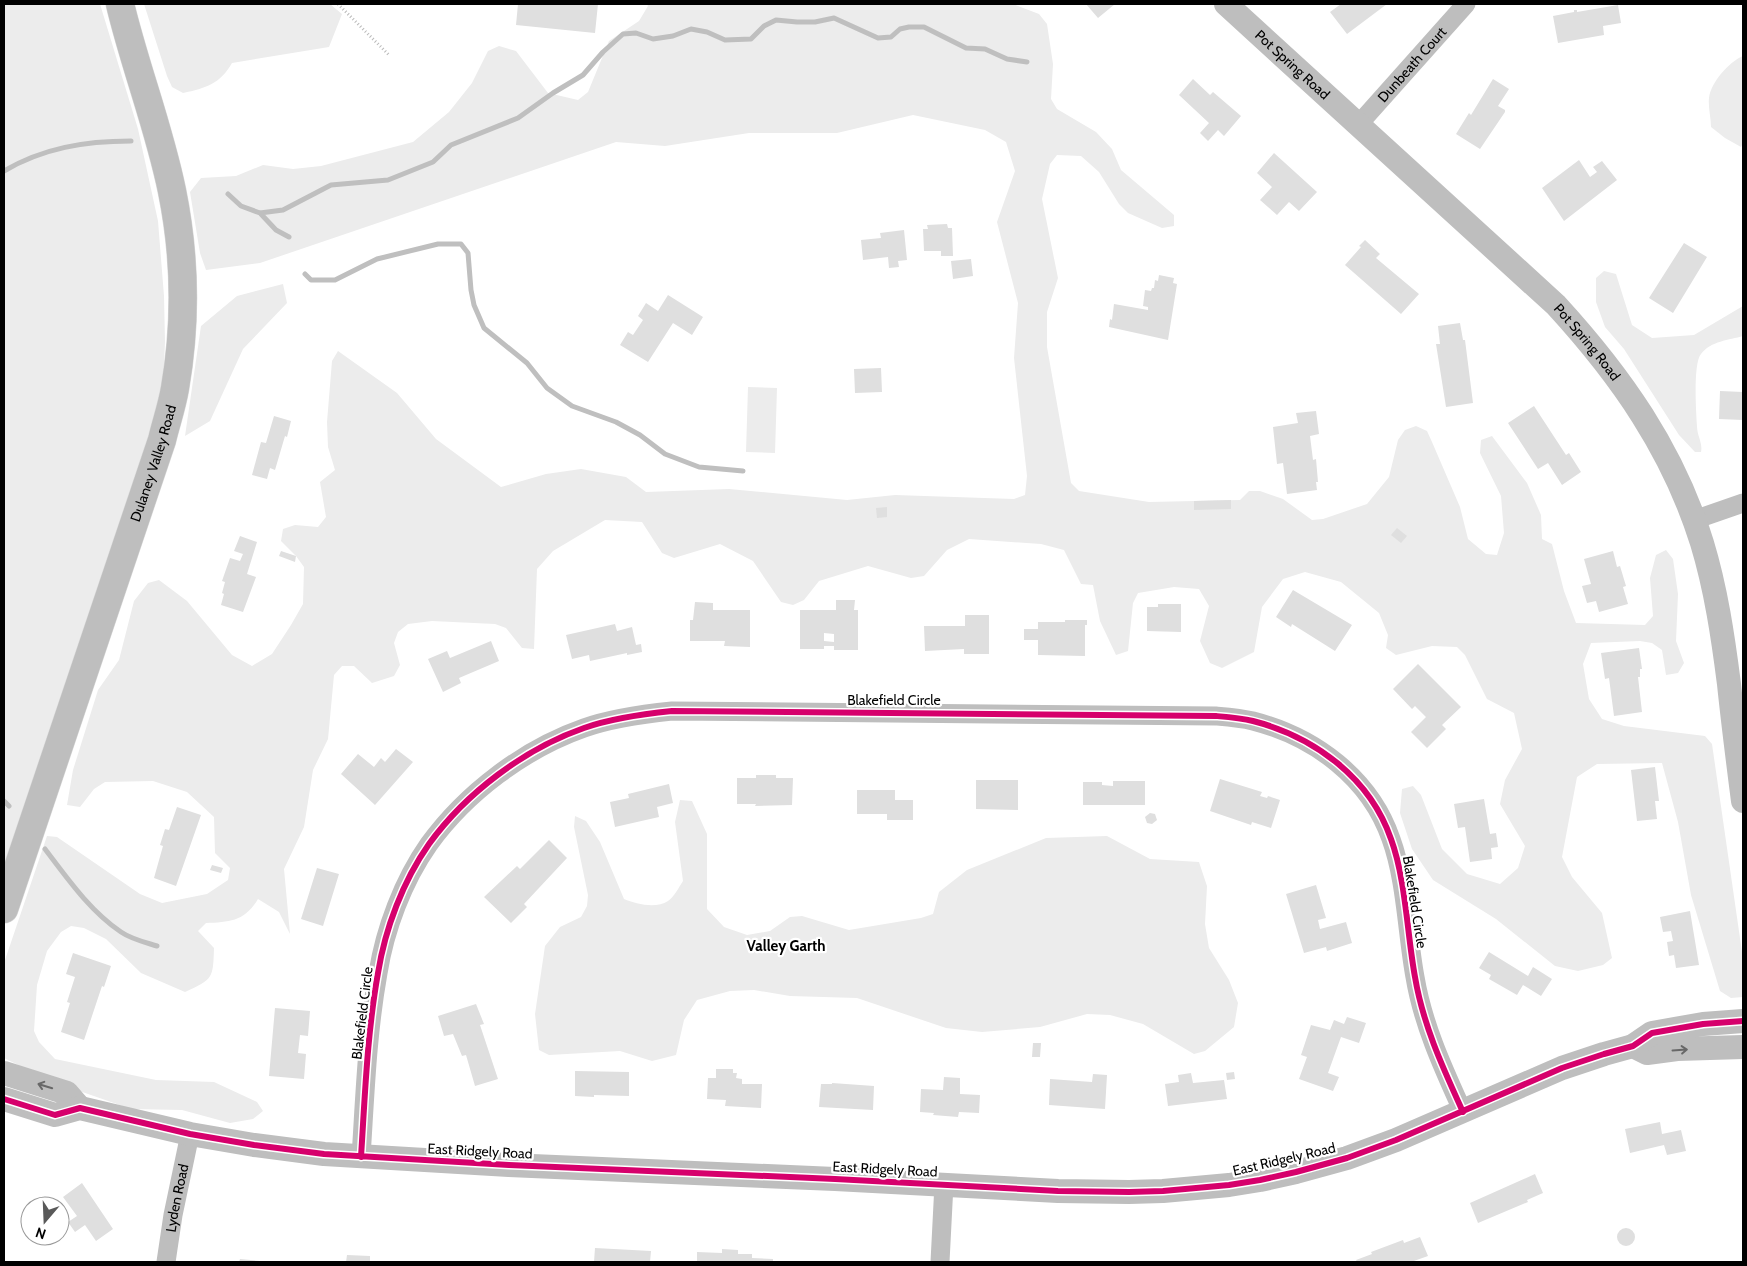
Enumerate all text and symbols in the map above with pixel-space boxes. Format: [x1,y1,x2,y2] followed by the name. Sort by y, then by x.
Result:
[1374,23,1450,106] street label: Dunbeath Court
[1251,26,1334,103] street label: Pot Spring Road
[1550,300,1624,384] street label: Pot Spring Road
[126,403,180,524] street label: Dulaney Valley Road
[847,691,941,709] street label: Blakefield Circle
[1399,854,1431,950] street label: Blakefield Circle
[747,937,825,955] district label: Valley Garth
[347,966,377,1060] street label: Blakefield Circle
[1672,1045,1688,1054] one-way arrow
[37,1081,53,1090] one-way arrow
[1231,1138,1337,1180] street label: East Ridgely Road
[427,1139,533,1163] street label: East Ridgely Road
[832,1157,938,1181] street label: East Ridgely Road
[162,1162,193,1233] street label: Lyden Road
[20,1196,70,1246] north arrow
[33,1223,48,1243] text: N

